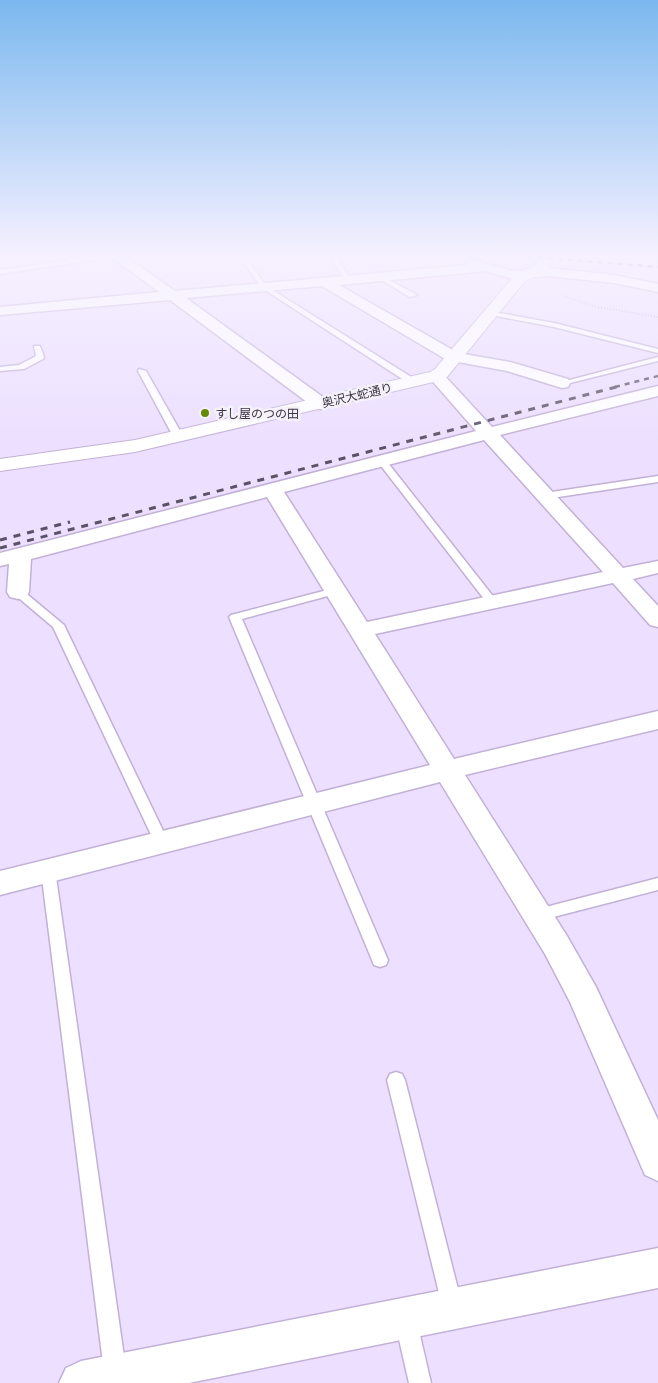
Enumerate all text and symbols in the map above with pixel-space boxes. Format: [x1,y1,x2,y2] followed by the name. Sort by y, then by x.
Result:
[320,379,394,411] street label: 奥沢大蛇通り
[215,405,299,422] place label: すし屋のつの田
[199,407,211,419] marker: すし屋のつの田

